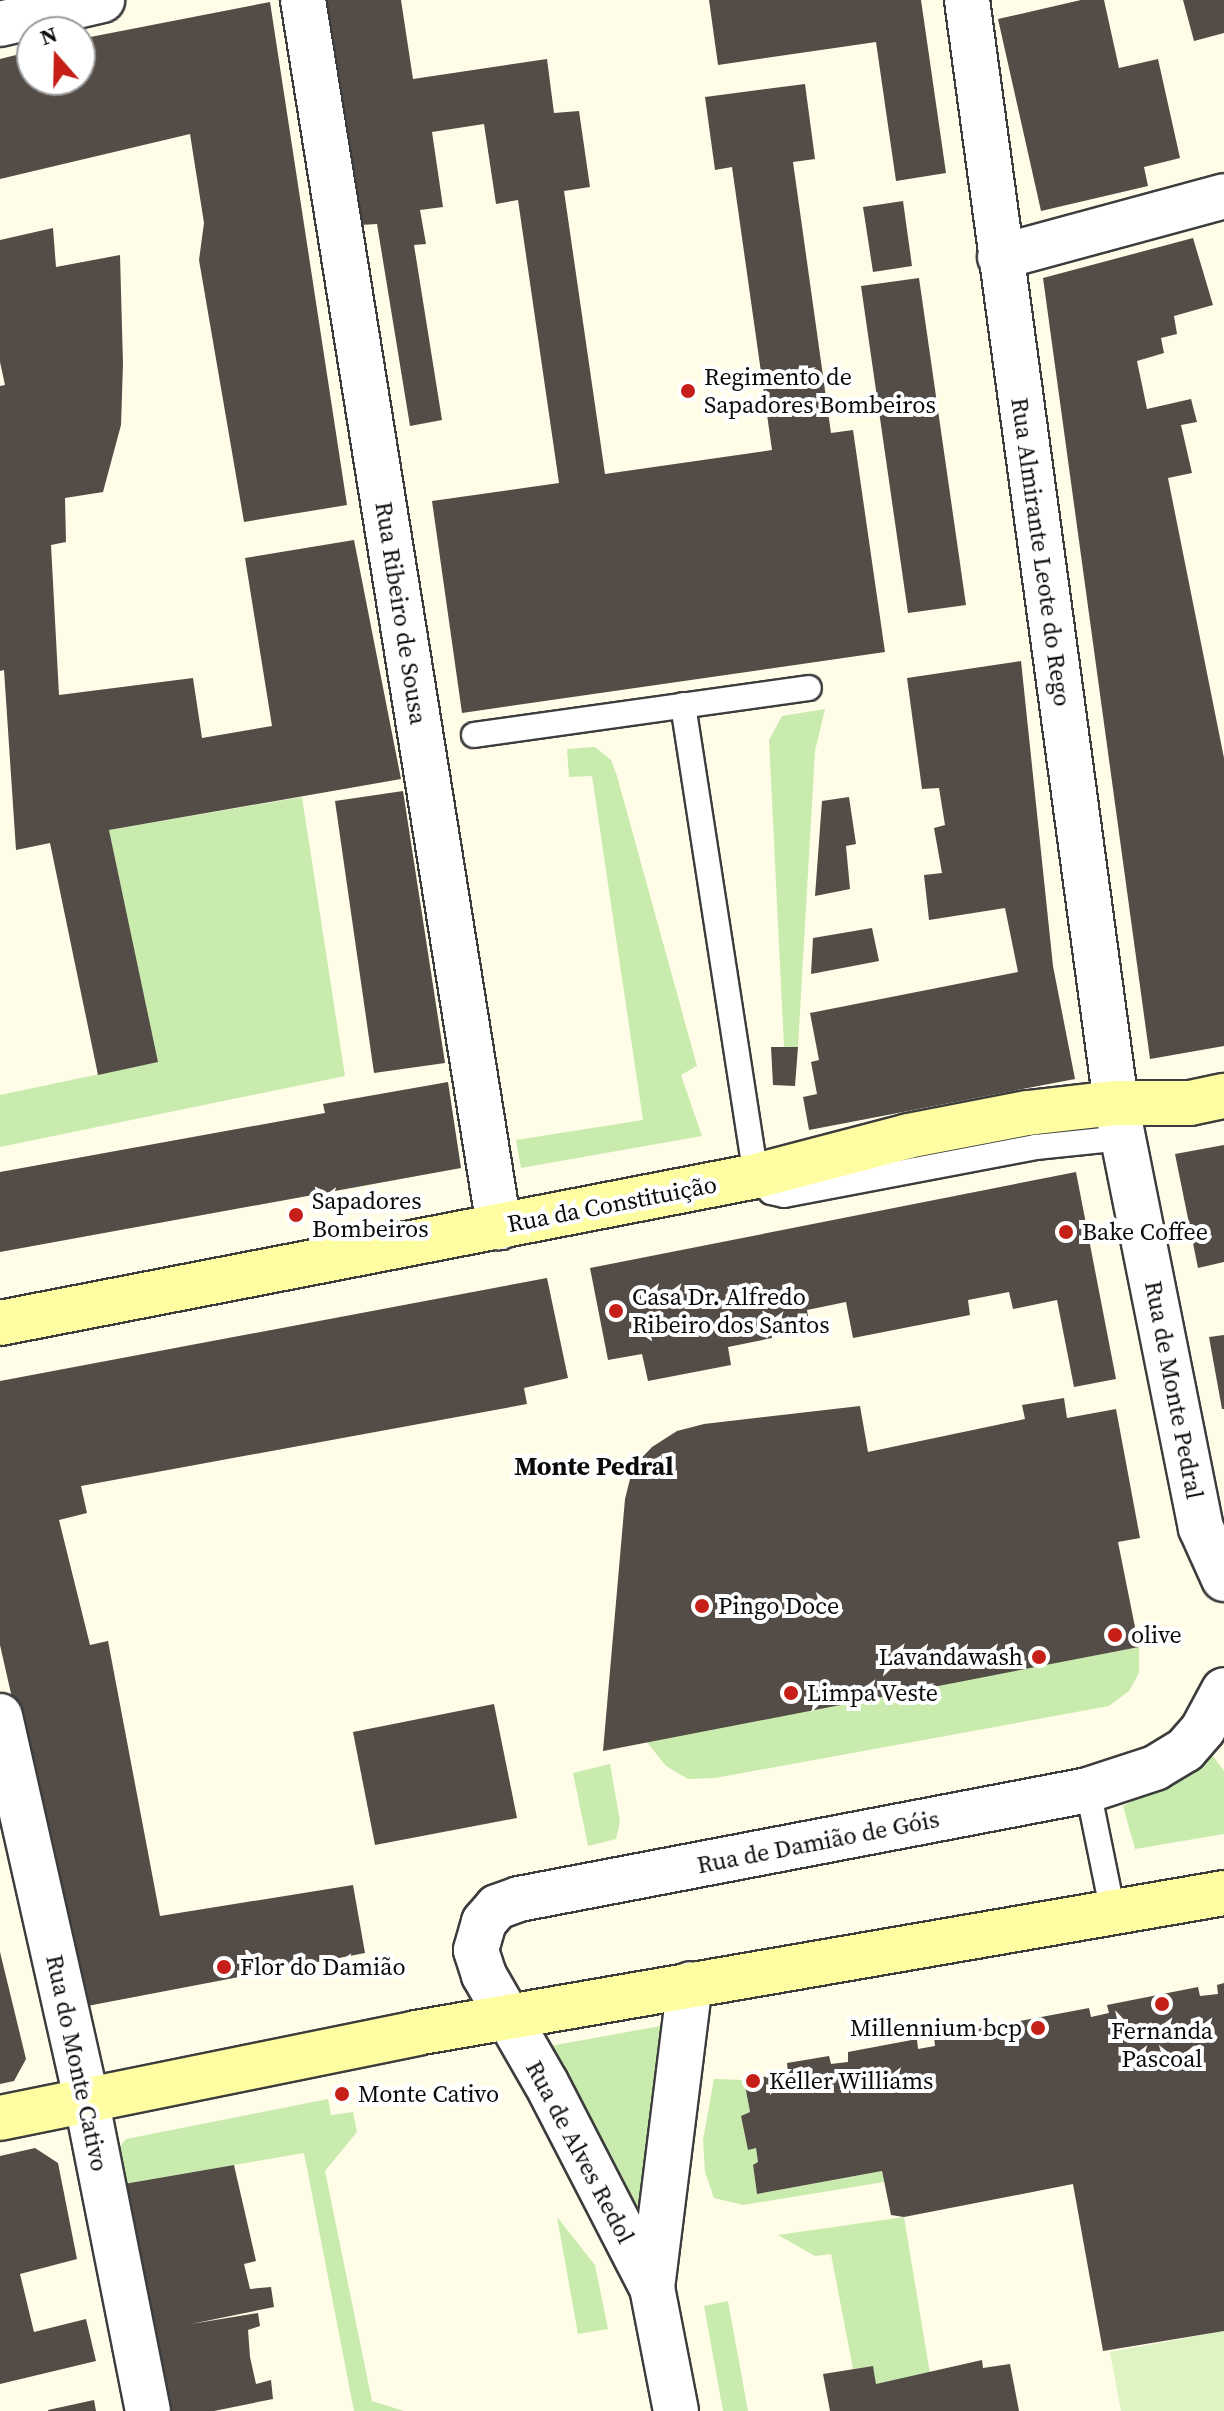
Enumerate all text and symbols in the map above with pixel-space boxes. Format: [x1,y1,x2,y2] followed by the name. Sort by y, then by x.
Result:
[16,16,96,96] north arrow
[36,18,61,52] text: N
[704,363,936,419] place label: Regimento de Sapadores Bombeiros
[679,382,697,400] marker: Regimento de Sapadores Bombeiros
[1005,396,1077,708] street label: Rua Almirante Leote do Rego
[369,500,433,726] street label: Rua Ribeiro de Sousa
[505,1170,719,1238] street label: Rua da Constituição
[312,1187,429,1243] place label: Sapadores Bombeiros
[287,1206,305,1224] marker: Sapadores Bombeiros
[1082,1218,1208,1246] place label: Bake Coffee
[1057,1223,1075,1241] marker: Bake Coffee
[1139,1278,1209,1502] street label: Rua de Monte Pedral
[632,1283,830,1339] place label: Casa Dr. Alfredo Ribeiro dos Santos
[607,1302,625,1320] marker: Casa Dr. Alfredo Ribeiro dos Santos
[514,1451,674,1483] district label: Monte Pedral
[718,1592,839,1620] place label: Pingo Doce
[693,1597,711,1615] marker: Pingo Doce
[1131,1621,1182,1649] place label: olive
[1106,1626,1124,1644] marker: olive
[879,1643,1023,1671] place label: Lavandawash
[1030,1648,1048,1666] marker: Lavandawash
[807,1679,939,1707] place label: Limpa Veste
[782,1684,800,1702] marker: Limpa Veste
[694,1804,942,1880] street label: Rua de Damião de Góis
[40,1952,114,2174] street label: Rua do Monte Cativo
[240,1953,406,1981] place label: Flor do Damião
[215,1958,233,1976] marker: Flor do Damião
[1153,1995,1171,2013] marker: Fernanda Pascoal
[850,2014,1022,2042] place label: Millennium bcp
[1111,2017,1213,2073] place label: Fernanda Pascoal
[1029,2019,1047,2037] marker: Millennium bcp
[520,2056,640,2248] street label: Rua de Alves Redol
[769,2067,934,2095] place label: Keller Williams
[744,2072,762,2090] marker: Keller Williams
[358,2080,499,2108] place label: Monte Cativo
[333,2085,351,2103] marker: Monte Cativo

